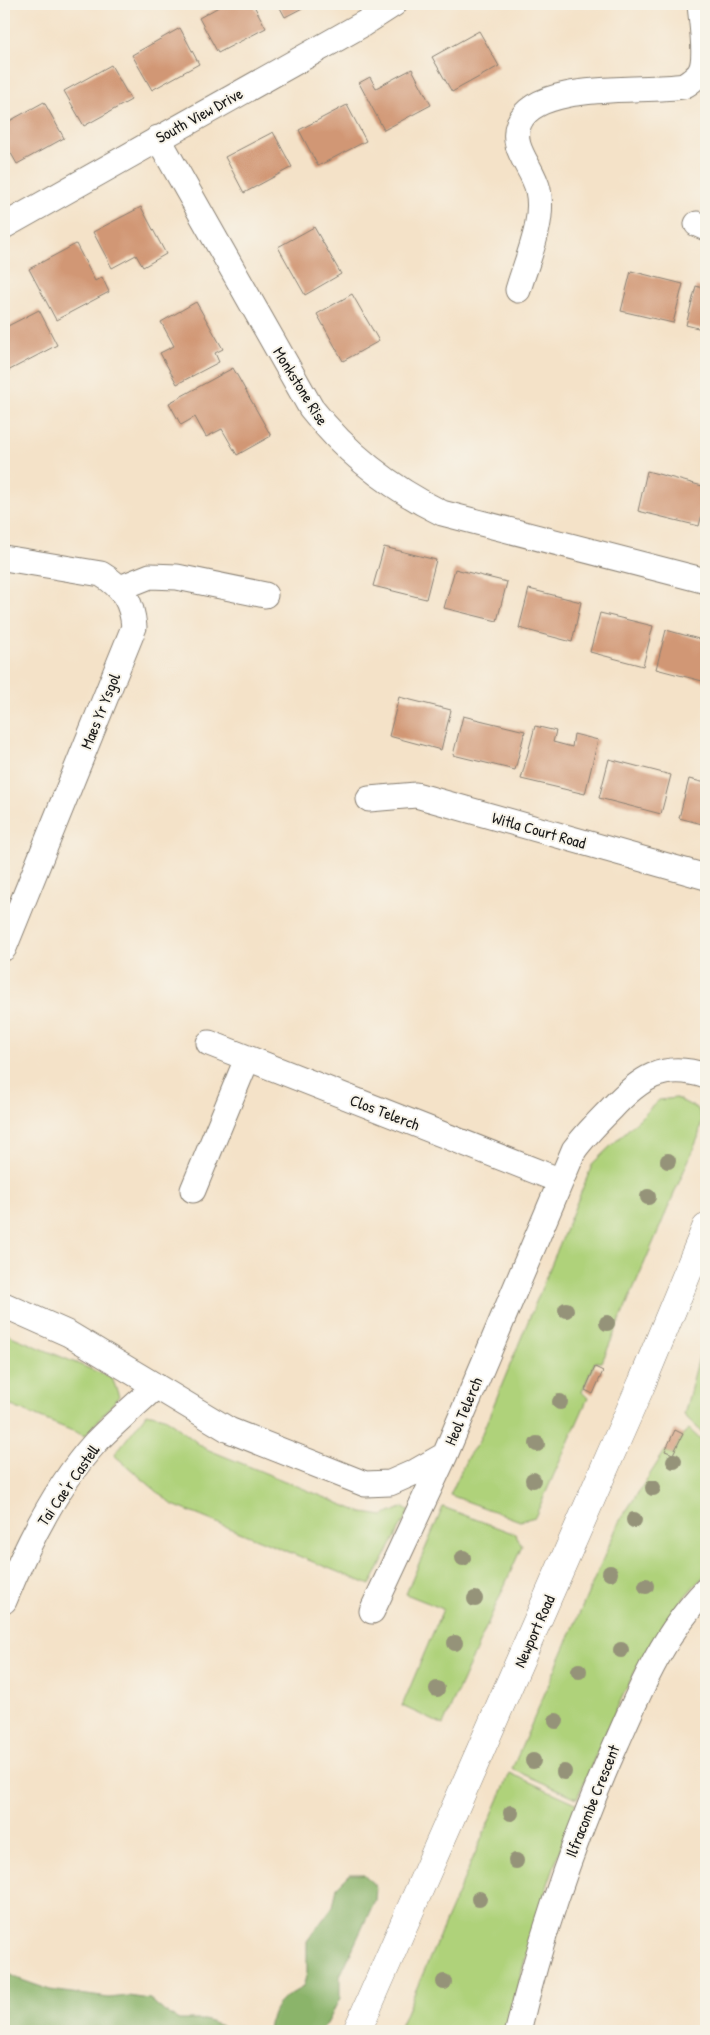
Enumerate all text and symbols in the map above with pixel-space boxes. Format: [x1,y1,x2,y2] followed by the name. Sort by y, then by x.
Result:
[152,82,247,148] street label: South View Drive
[268,343,334,430] street label: Monkstone Rise
[75,669,125,752] street label: Maes Yr Ysgol
[490,806,588,854] street label: Witla Court Road
[347,1089,423,1135] street label: Clos Telerch
[439,1373,487,1448] street label: Heol Telerch
[32,1440,104,1530] street label: Tai Cae'r Castell
[508,1591,560,1671] street label: Newport Road
[559,1741,625,1860] street label: Ilfracombe Crescent

